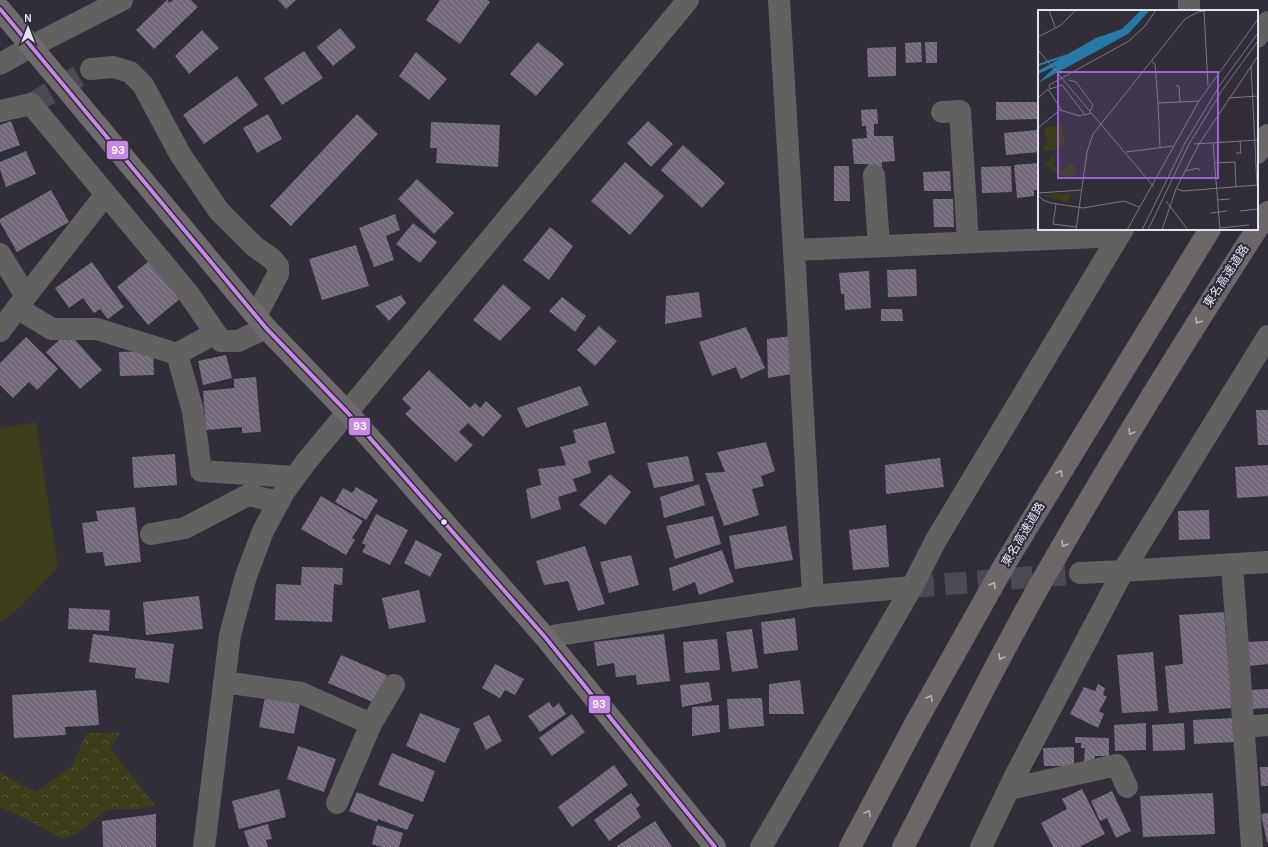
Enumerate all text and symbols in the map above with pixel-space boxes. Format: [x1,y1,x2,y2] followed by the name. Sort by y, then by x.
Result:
[8,8,48,48] north arrow
[1038,10,1258,230] inset map
[24,12,32,25] text: N
[106,140,129,160] line badge: 93
[111,144,125,157] text: 93
[1201,242,1251,310] street label: 東名高速道路
[1195,316,1202,323] one-way arrow
[348,417,371,436] line badge: 93
[353,420,367,433] text: 93
[1128,428,1135,435] one-way arrow
[1055,470,1063,477] one-way arrow
[998,500,1048,568] street label: 東名高速道路
[439,517,449,527] unlabelled marker
[1062,540,1069,547] one-way arrow
[989,582,996,589] one-way arrow
[998,653,1006,660] one-way arrow
[588,695,611,714] line badge: 93
[925,695,932,702] one-way arrow
[592,698,606,711] text: 93
[863,809,871,817] one-way arrow

